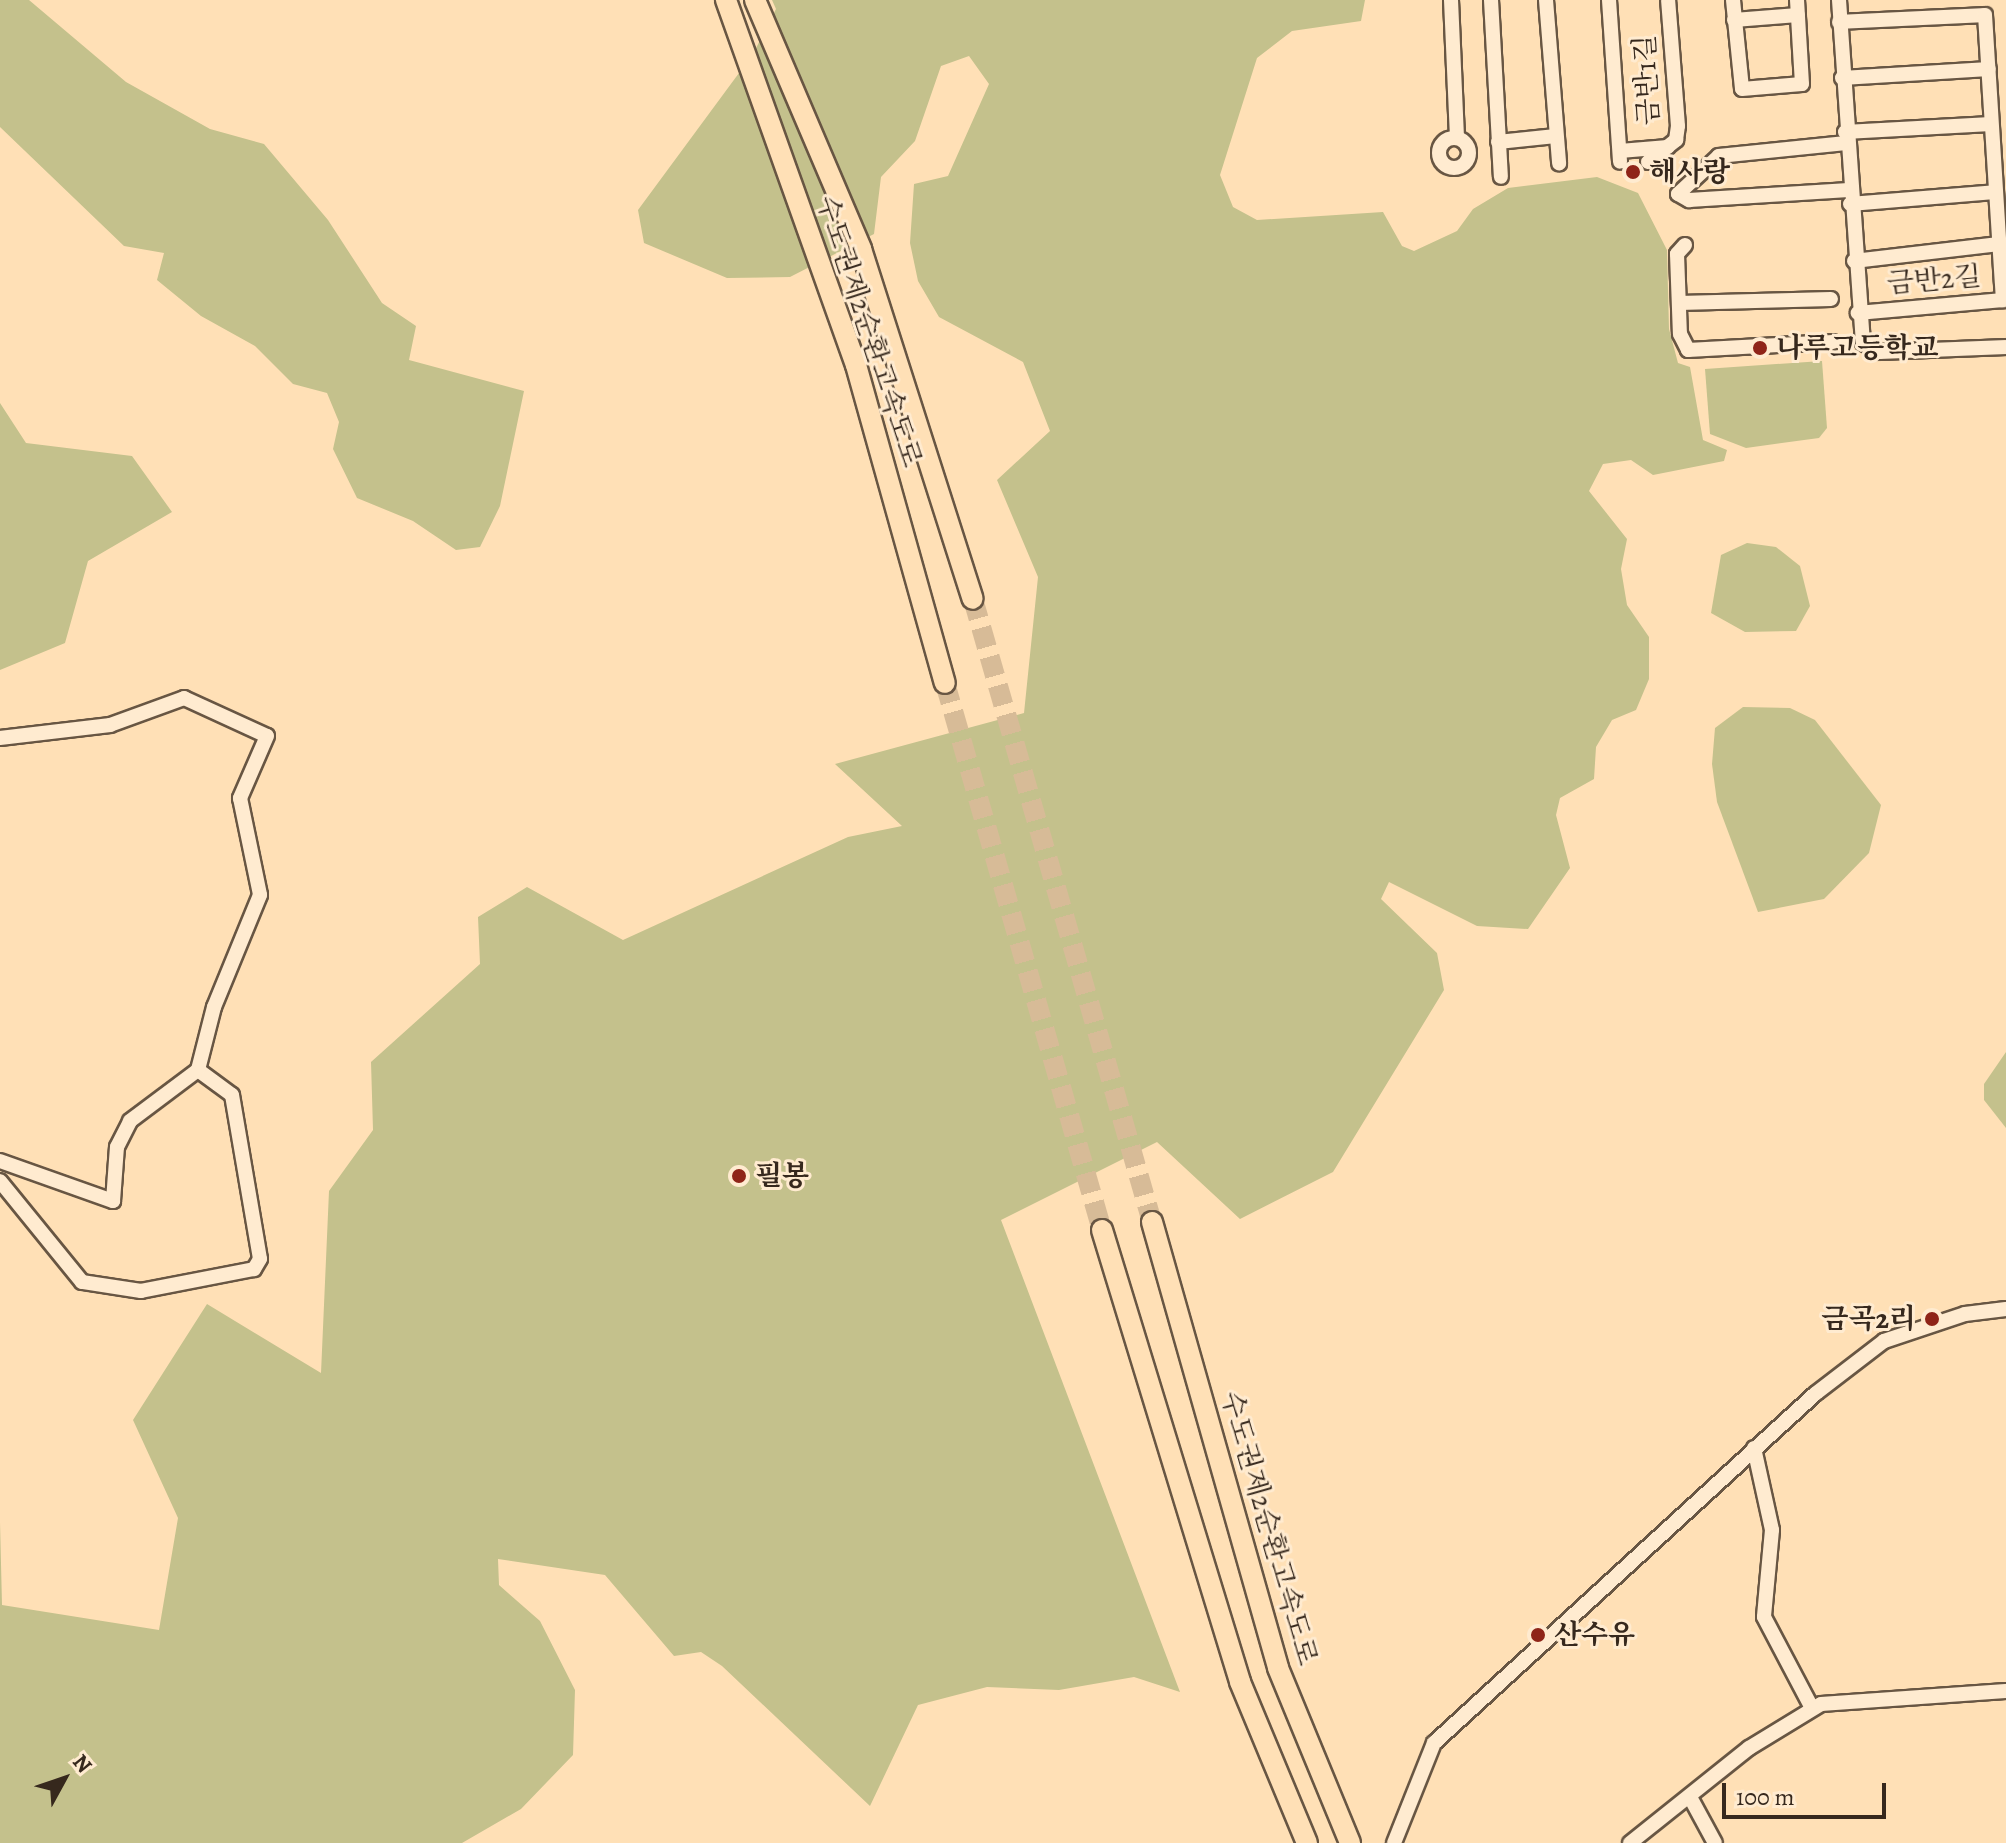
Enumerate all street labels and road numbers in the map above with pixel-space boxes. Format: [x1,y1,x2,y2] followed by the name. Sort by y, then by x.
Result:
[1628,34,1666,126] street label: 금반1길
[809,191,929,471] street label: 수도권제2순환고속도로
[1885,259,1983,301] street label: 금반2길
[1214,1387,1324,1669] street label: 수도권제2순환고속도로

